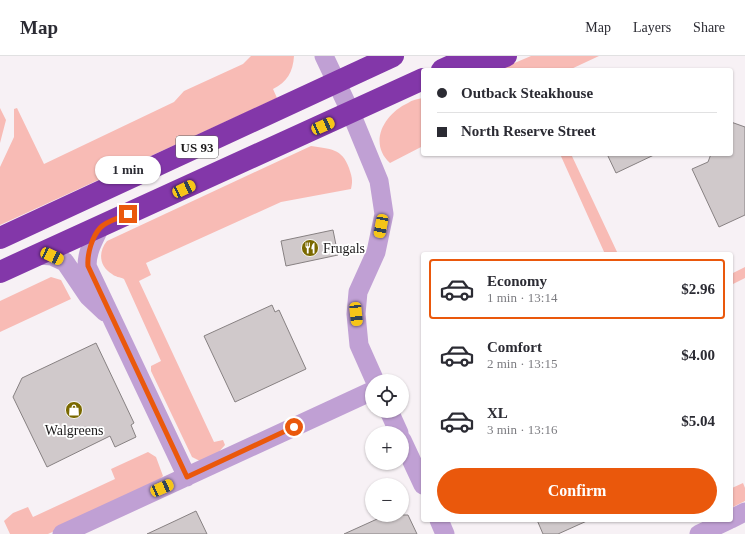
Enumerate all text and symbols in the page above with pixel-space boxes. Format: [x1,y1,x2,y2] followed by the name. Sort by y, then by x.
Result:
[20,17,58,38] text: Map
[585,20,611,35] text: Map
[633,20,671,35] text: Layers
[693,20,725,35] text: Share
[461,85,593,101] text: Outback Steakhouse
[310,116,336,136] car
[461,123,596,139] text: North Reserve Street
[176,136,218,158] road number: US 93
[95,156,161,184] callout: 1 min
[112,162,144,177] text: 1 min
[171,178,197,200] car
[119,205,137,223] route end
[373,213,389,239] car
[300,238,320,258] restaurant icon: Frugals
[323,241,365,256] place label: Frugals
[39,245,65,267] car
[439,271,475,307] icon: car
[487,273,547,289] text: Economy
[681,281,715,297] text: $2.96
[487,290,557,305] text: 1 min · 13:14
[349,301,363,327] car
[439,337,475,373] icon: car
[487,339,542,355] text: Comfort
[681,347,715,363] text: $4.00
[487,356,557,371] text: 2 min · 13:15
[365,374,409,522] map controls
[365,374,409,418] button: locate
[64,400,84,420] shop icon: Walgreens
[439,403,475,439] icon: car
[487,405,508,421] text: XL
[681,413,715,429] text: $5.04
[285,418,303,436] route start
[487,422,557,437] text: 3 min · 13:16
[45,423,103,438] place label: Walgreens
[365,426,409,470] button: +
[437,468,717,514] button: Confirm
[149,478,175,498] car
[365,478,409,522] button: −

